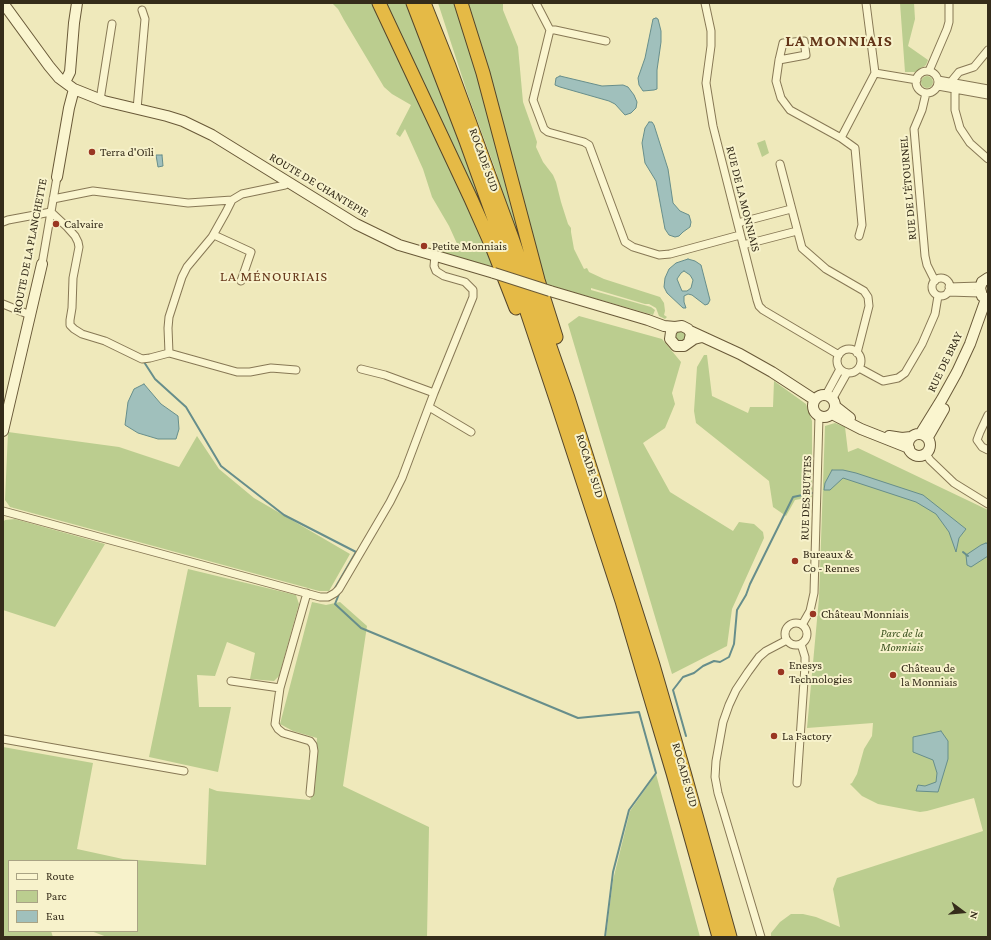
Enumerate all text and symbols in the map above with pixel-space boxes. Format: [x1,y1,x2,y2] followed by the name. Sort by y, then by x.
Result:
[785,31,893,51] district label: LA MONNIAIS
[466,126,502,194] street label: ROCADE SUD
[896,135,920,241] street label: RUE DE L'ÉTOURNEL
[100,145,154,159] place label: Terra d'Oïli
[723,145,763,253] street label: RUE DE LA MONNIAIS
[87,147,97,157] marker: Terra d'Oïli
[267,150,371,220] street label: ROUTE DE CHANTEPIE
[10,177,50,315] street label: ROUTE DE LA PLANCHETTE
[64,217,103,231] place label: Calvaire
[51,219,61,229] marker: Calvaire
[432,239,507,253] place label: Petite Monniais
[419,241,429,251] marker: Petite Monniais
[220,269,328,285] district label: LA MÉNOURIAIS
[924,329,966,395] street label: RUE DE BRAY
[573,432,607,500] street label: ROCADE SUD
[797,455,815,541] street label: RUE DES BUTTES
[803,547,859,575] place label: Bureaux & Co - Rennes
[790,556,800,566] marker: Bureaux & Co - Rennes
[821,607,909,621] place label: Château Monniais
[808,609,818,619] marker: Château Monniais
[880,626,924,654] park label: Parc de la Monniais
[789,658,852,686] place label: Enesys Technologies
[901,661,957,689] place label: Château de la Monniais
[776,667,786,677] marker: Enesys Technologies
[888,670,898,680] marker: Château de la Monniais
[782,729,832,743] place label: La Factory
[769,731,779,741] marker: La Factory
[669,741,701,809] street label: ROCADE SUD
[8,860,138,932] legend
[46,869,74,883] text: Route
[46,889,66,903] text: Parc
[943,892,983,932] north arrow
[46,909,64,923] text: Eau
[968,910,981,921] text: N

